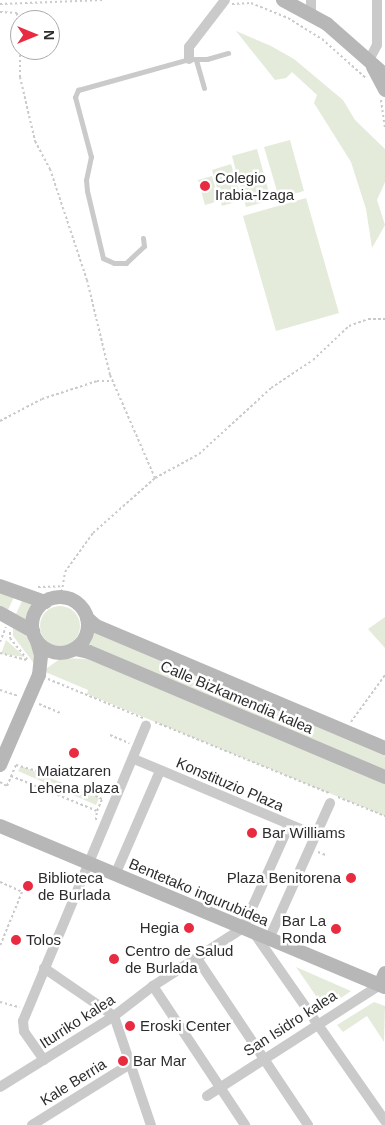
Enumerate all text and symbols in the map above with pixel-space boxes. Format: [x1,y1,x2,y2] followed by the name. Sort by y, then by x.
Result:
[10,10,60,60] north arrow
[41,30,57,40] text: N
[215,168,294,203] place label: Colegio Irabia-Izaga
[199,180,211,192] marker: Colegio Irabia-Izaga
[158,657,316,737] street label: Calle Bizkamendia kalea
[68,747,80,759] marker: Maiatzaren Lehena plaza
[174,753,286,815] street label: Konstituzio Plaza
[29,761,119,796] place label: Maiatzaren Lehena plaza
[262,824,345,842] place label: Bar Williams
[246,827,258,839] marker: Bar Williams
[126,854,272,930] street label: Bentetako ingurubidea
[38,868,111,903] place label: Biblioteca de Burlada
[227,869,341,887] place label: Plaza Benitorena
[345,872,357,884] marker: Plaza Benitorena
[22,880,34,892] marker: Biblioteca de Burlada
[282,911,326,946] place label: Bar La Ronda
[140,919,179,937] place label: Hegia
[183,922,195,934] marker: Hegia
[330,923,342,935] marker: Bar La Ronda
[26,931,61,949] place label: Tolos
[10,934,22,946] marker: Tolos
[125,941,233,976] place label: Centro de Salud de Burlada
[107,952,121,966] marker: Centro de Salud de Burlada
[240,986,340,1060] street label: San Isidro kalea
[36,990,118,1052] street label: Iturriko kalea
[140,1017,231,1035] place label: Eroski Center
[124,1020,136,1032] marker: Eroski Center
[133,1052,186,1070] place label: Bar Mar
[37,1055,109,1109] street label: Kale Berria
[117,1055,129,1067] marker: Bar Mar

